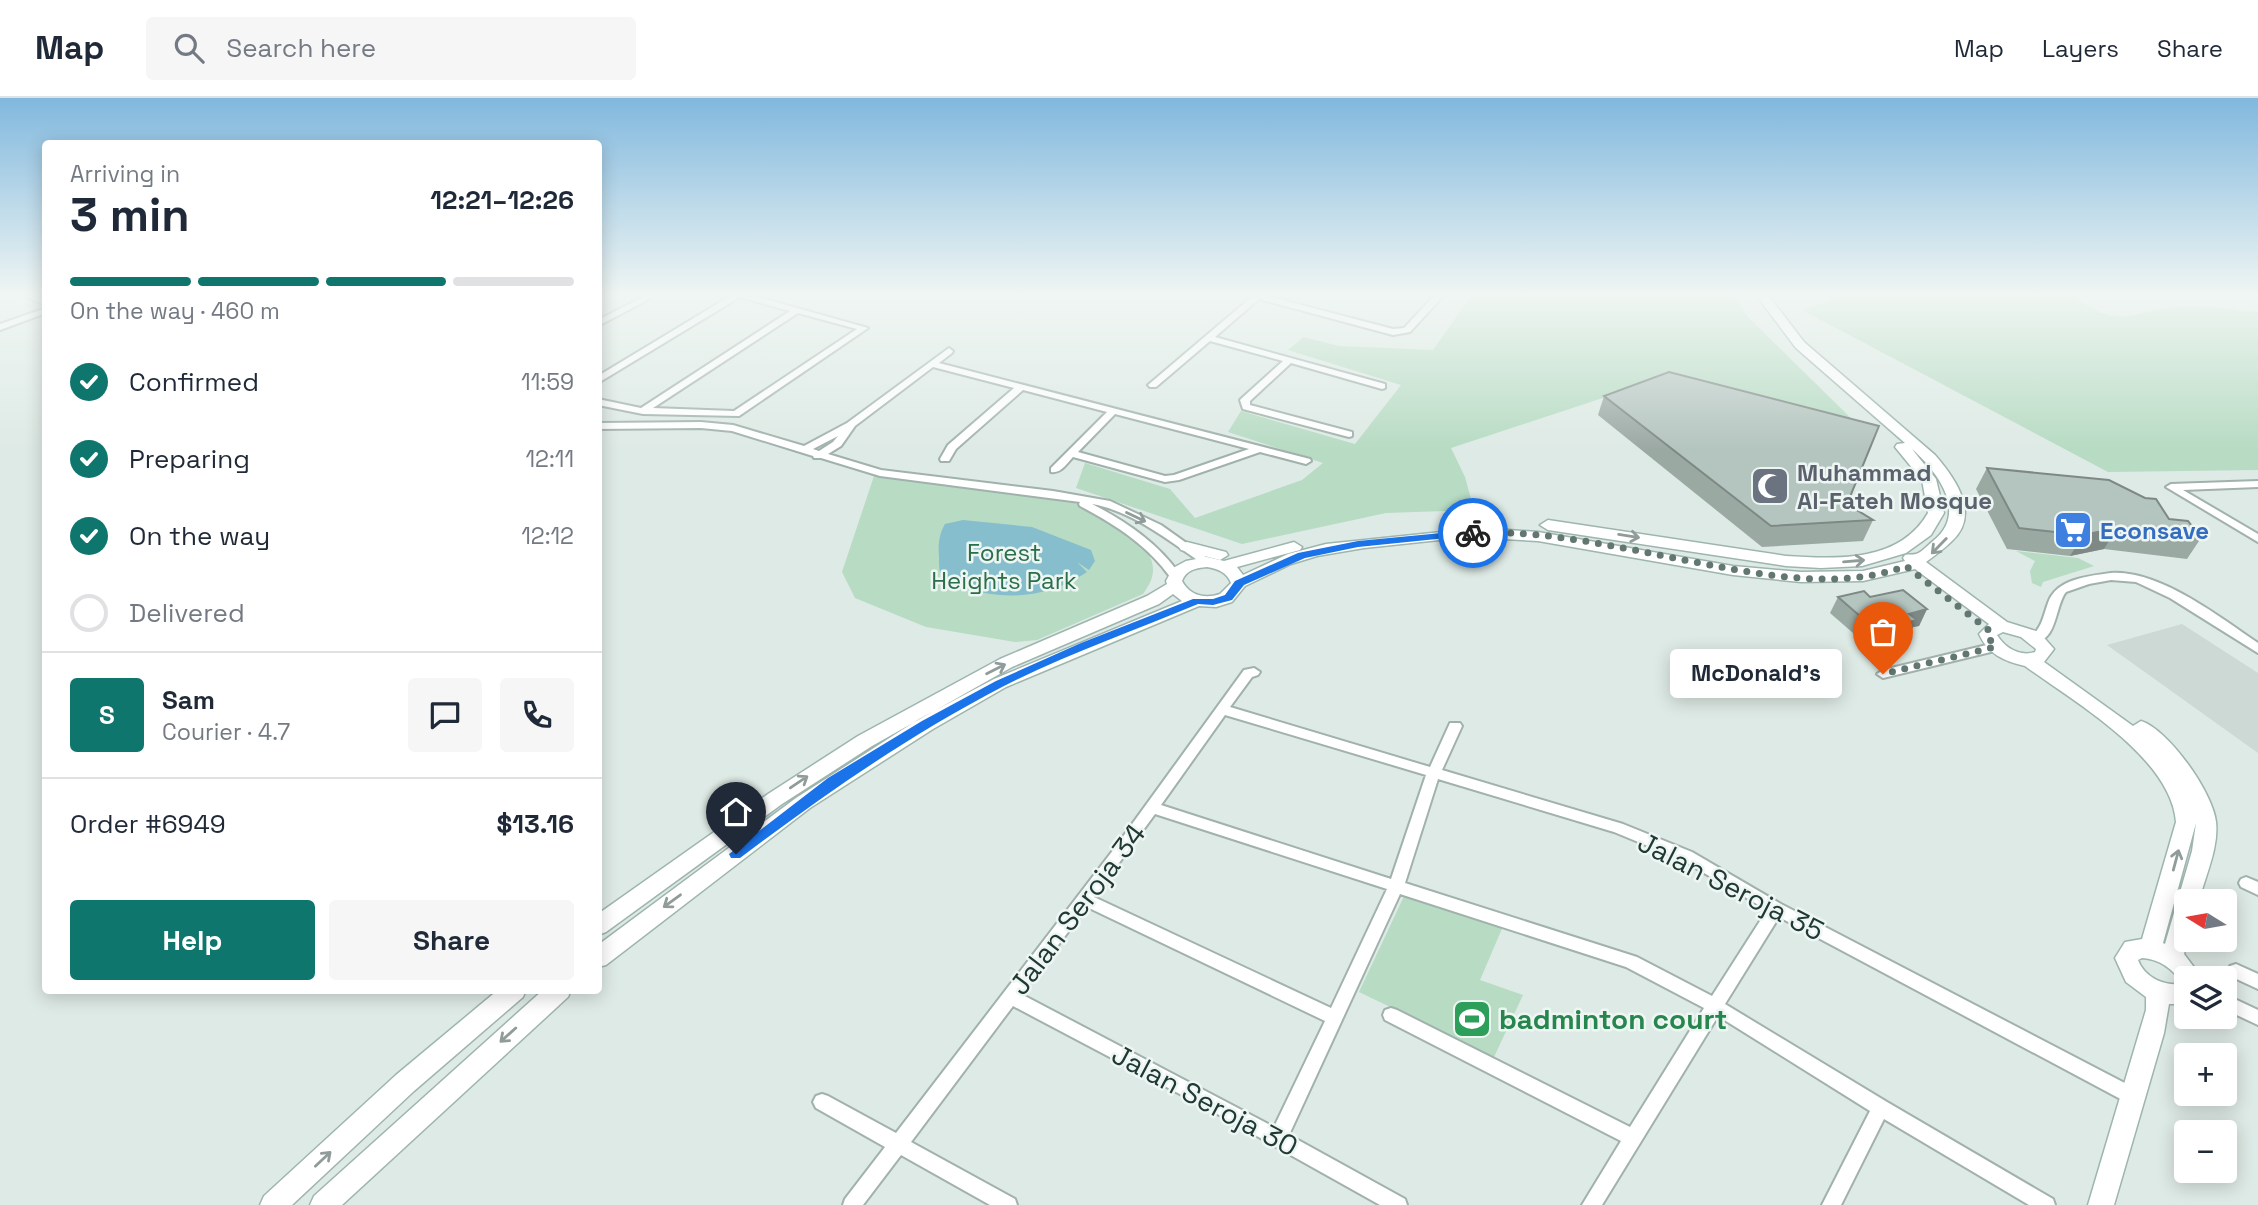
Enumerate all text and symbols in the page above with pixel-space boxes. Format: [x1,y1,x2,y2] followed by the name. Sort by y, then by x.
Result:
[146,17,636,80] search box
[35,27,104,69] text: Map
[170,29,208,67] icon: search
[226,31,376,65] text: Search here
[1954,33,2004,64] text: Map
[2042,33,2119,64] text: Layers
[2157,33,2223,64] text: Share
[70,159,180,189] text: Arriving in
[430,183,574,217] text: 12:21–12:26
[70,186,190,244] text: 3 min
[70,296,280,326] text: On the way · 460 m
[70,363,108,401] icon: check
[129,365,259,399] text: Confirmed
[521,367,574,397] text: 11:59
[70,440,108,478] icon: check
[129,442,250,476] text: Preparing
[525,444,574,474] text: 12:11
[1797,457,1992,516] place label: Muhammad Al-Fateh Mosque
[1749,465,1791,507] mosque icon: Muhammad Al-Fateh Mosque
[1438,498,1508,568] courier
[2052,509,2094,551] supermarket icon: Econsave
[1125,511,1146,524] one-way arrow
[1454,514,1492,552] icon: bike
[2100,515,2209,546] place label: Econsave
[70,517,108,555] icon: check
[129,519,270,553] text: On the way
[521,521,574,551] text: 12:12
[1617,530,1640,543] one-way arrow
[931,537,1077,596] park label: Forest Heights Park
[1931,537,1948,554] one-way arrow
[1843,554,1865,567] one-way arrow
[129,596,245,630] text: Delivered
[1853,602,1913,674] pin
[1864,613,1902,651] icon: bag
[1670,650,1841,698] callout: McDonald's
[1691,658,1821,688] text: McDonald's
[985,661,1006,675] one-way arrow
[408,678,482,752] button: chat
[500,678,574,752] button: phone
[162,683,215,717] text: Sam
[99,698,115,732] text: S
[162,717,290,747] text: Courier · 4.7
[789,775,808,789] one-way arrow
[706,782,766,854] pin
[717,793,755,831] icon: home
[70,807,226,841] text: Order #6949
[496,807,574,841] text: $13.16
[1001,816,1153,1002] street label: Jalan Seroja 34
[1632,824,1830,948] street label: Jalan Seroja 35
[2171,849,2184,871] one-way arrow
[2174,889,2236,952] north arrow
[2174,889,2237,1183] map controls
[663,893,682,908] one-way arrow
[70,900,315,980] button: Help
[329,900,574,980] button: Share
[2174,966,2237,1029] button: layers
[1451,998,1493,1040] sports icon: badminton court
[1499,1001,1727,1037] place label: badminton court
[500,1027,518,1043] one-way arrow
[1106,1036,1304,1164] street label: Jalan Seroja 30
[2174,1043,2237,1106] button: +
[2174,1120,2237,1183] button: −
[314,1150,331,1167] one-way arrow

